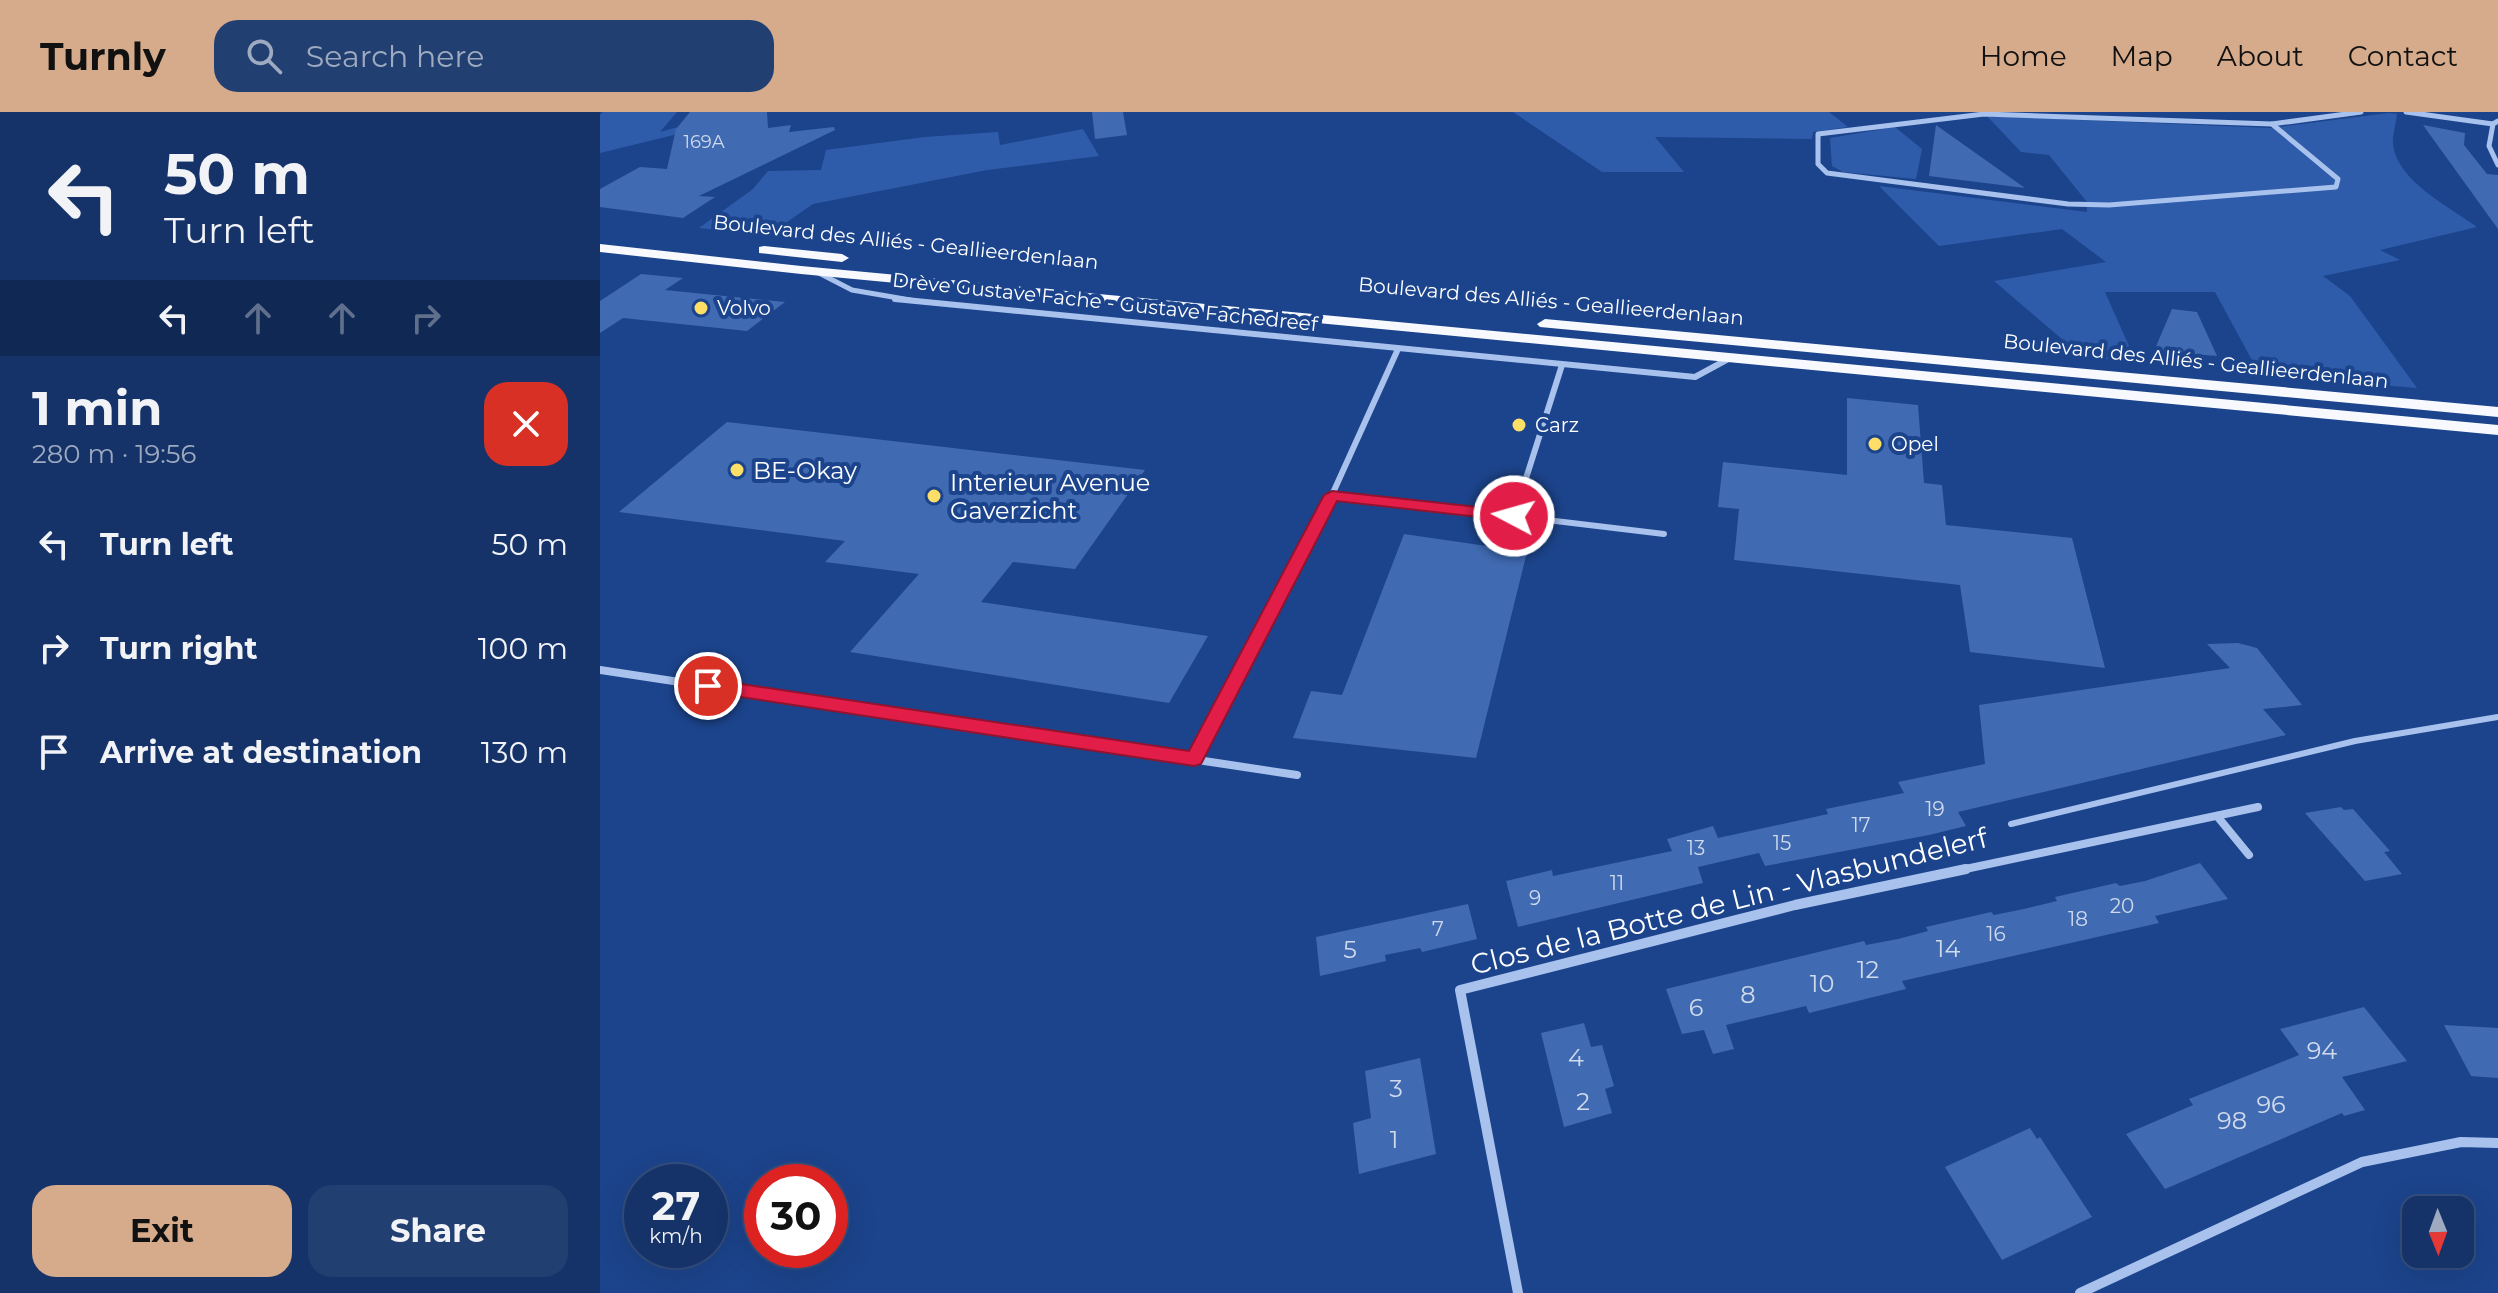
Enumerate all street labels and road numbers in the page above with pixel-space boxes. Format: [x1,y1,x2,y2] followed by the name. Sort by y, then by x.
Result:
[712,210,1100,274] street label: Boulevard des Alliés - Geallieerdenlaan
[891,268,1320,336] street label: Drève Gustave Fache - Gustave Fachedreef
[1357,272,1745,330] street label: Boulevard des Alliés - Geallieerdenlaan
[2002,329,2390,393] street label: Boulevard des Alliés - Geallieerdenlaan
[1467,820,1992,982] street label: Clos de la Botte de Lin - Vlasbundelerf

